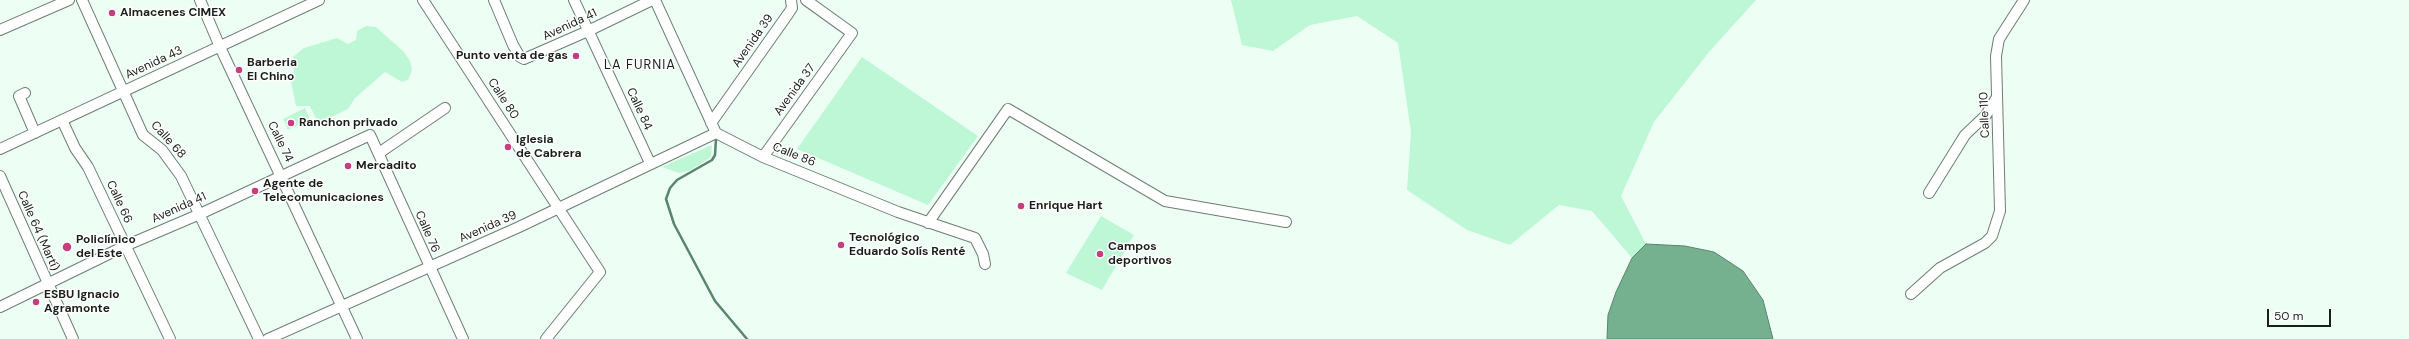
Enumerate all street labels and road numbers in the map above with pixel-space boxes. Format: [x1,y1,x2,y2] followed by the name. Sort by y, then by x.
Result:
[541,6,599,44] street label: Avenida 41
[729,12,777,70] street label: Avenida 39
[123,43,185,83] street label: Avenida 43
[771,61,819,119] street label: Avenida 37
[484,76,522,122] street label: Calle 80
[623,86,655,132] street label: Calle 84
[1977,92,1993,138] street label: Calle 110
[147,118,189,162] street label: Calle 68
[264,119,296,165] street label: Calle 74
[770,140,818,170] street label: Calle 86
[103,178,135,226] street label: Calle 66
[14,189,62,273] street label: Calle 64 (Martí)
[149,190,209,226] street label: Avenida 41
[457,208,519,246] street label: Avenida 39
[411,209,443,255] street label: Calle 76

